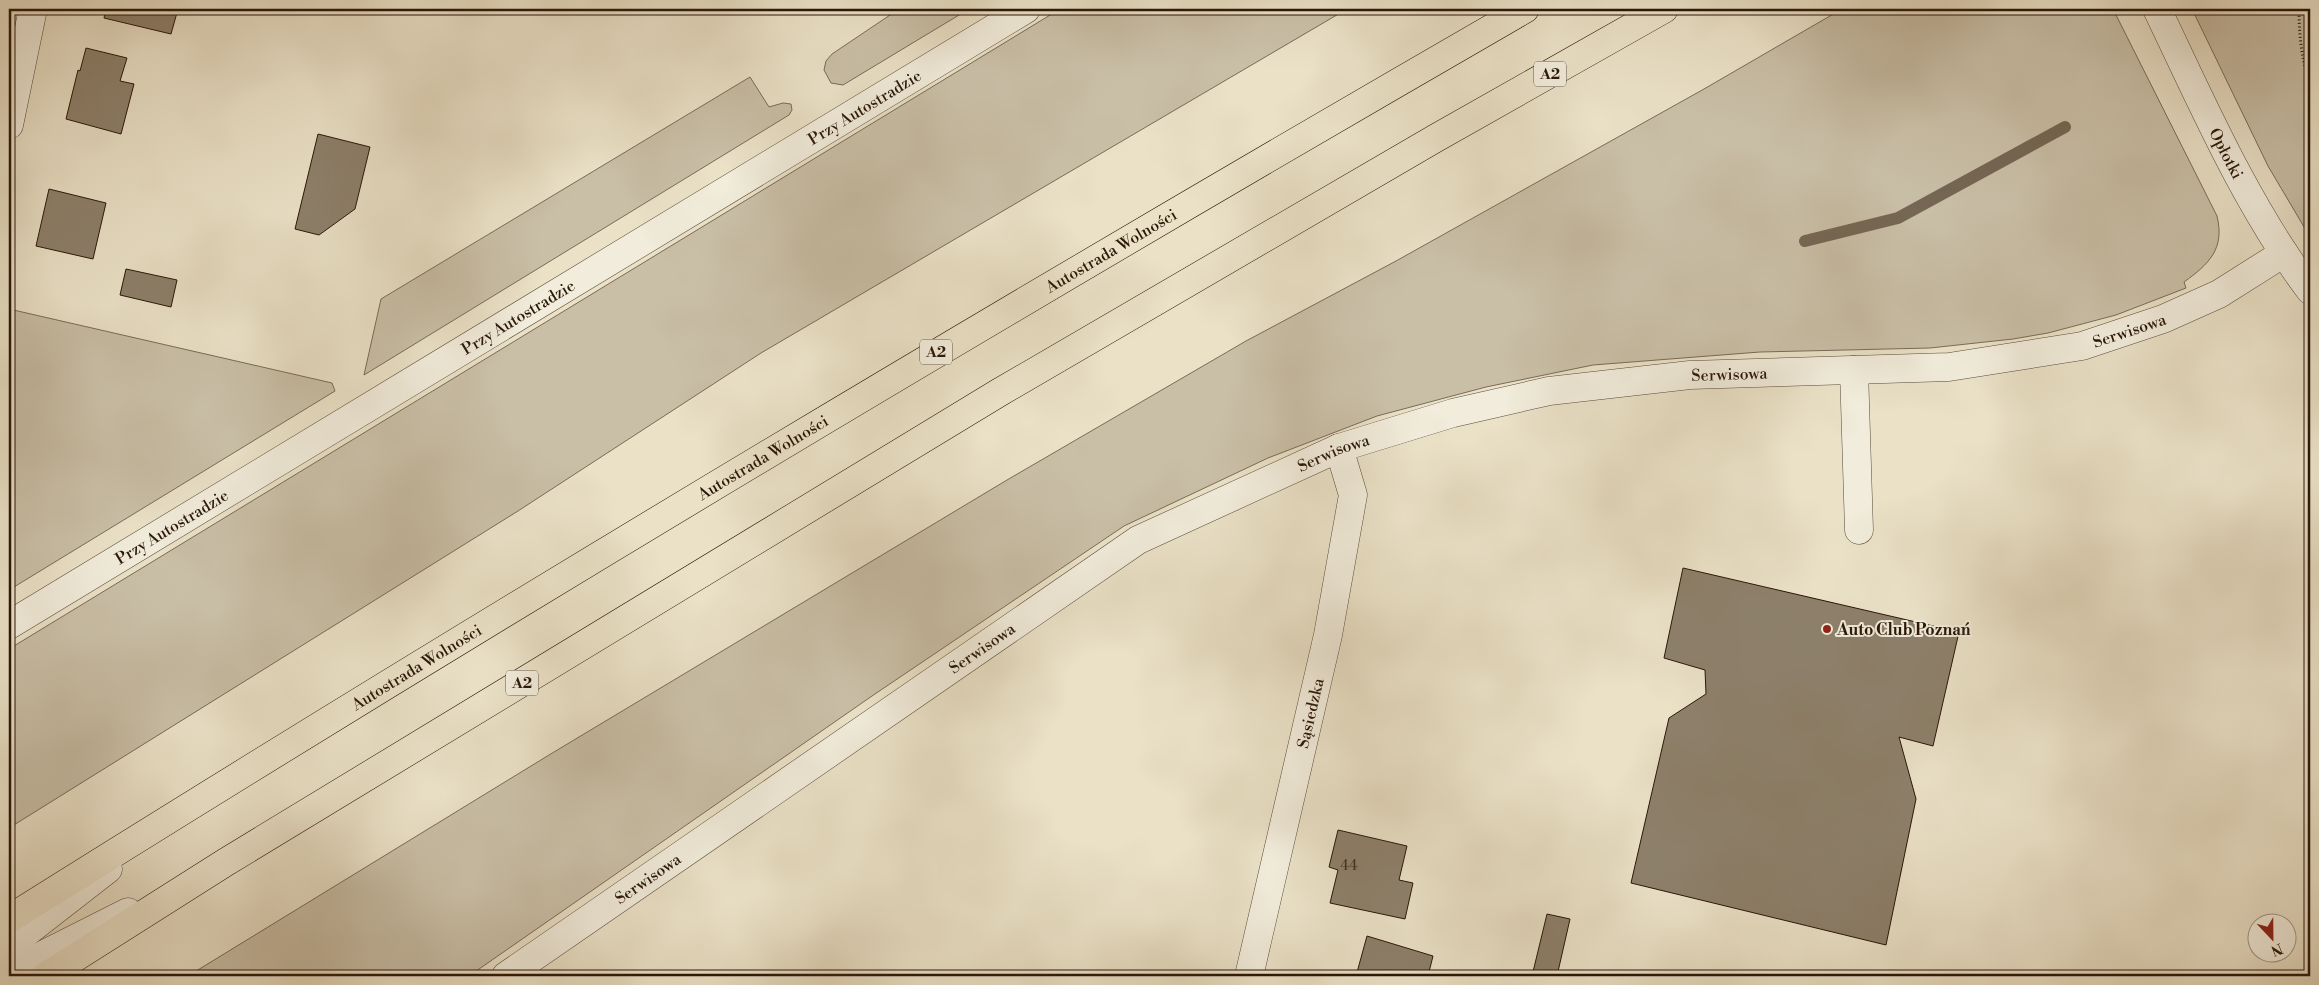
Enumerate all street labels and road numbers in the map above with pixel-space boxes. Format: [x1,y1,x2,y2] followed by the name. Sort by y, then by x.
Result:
[1534,62,1566,86] road number: A2
[804,66,925,150] street label: Przy Autostradzie
[2204,125,2247,183] street label: Opłotki
[1041,205,1181,298] street label: Autostrada Wolności
[458,276,579,360] street label: Przy Autostradzie
[2090,309,2170,353] street label: Serwisowa
[920,340,952,364] road number: A2
[1691,364,1769,386] street label: Serwisowa
[693,411,832,505] street label: Autostrada Wolności
[1294,430,1373,477] street label: Serwisowa
[112,485,232,569] street label: Przy Autostradzie
[945,618,1020,678] street label: Serwisowa
[347,620,486,716] street label: Autostrada Wolności
[506,670,538,696] road number: A2
[1293,675,1329,750] street label: Sąsiedzka
[611,849,686,909] street label: Serwisowa

